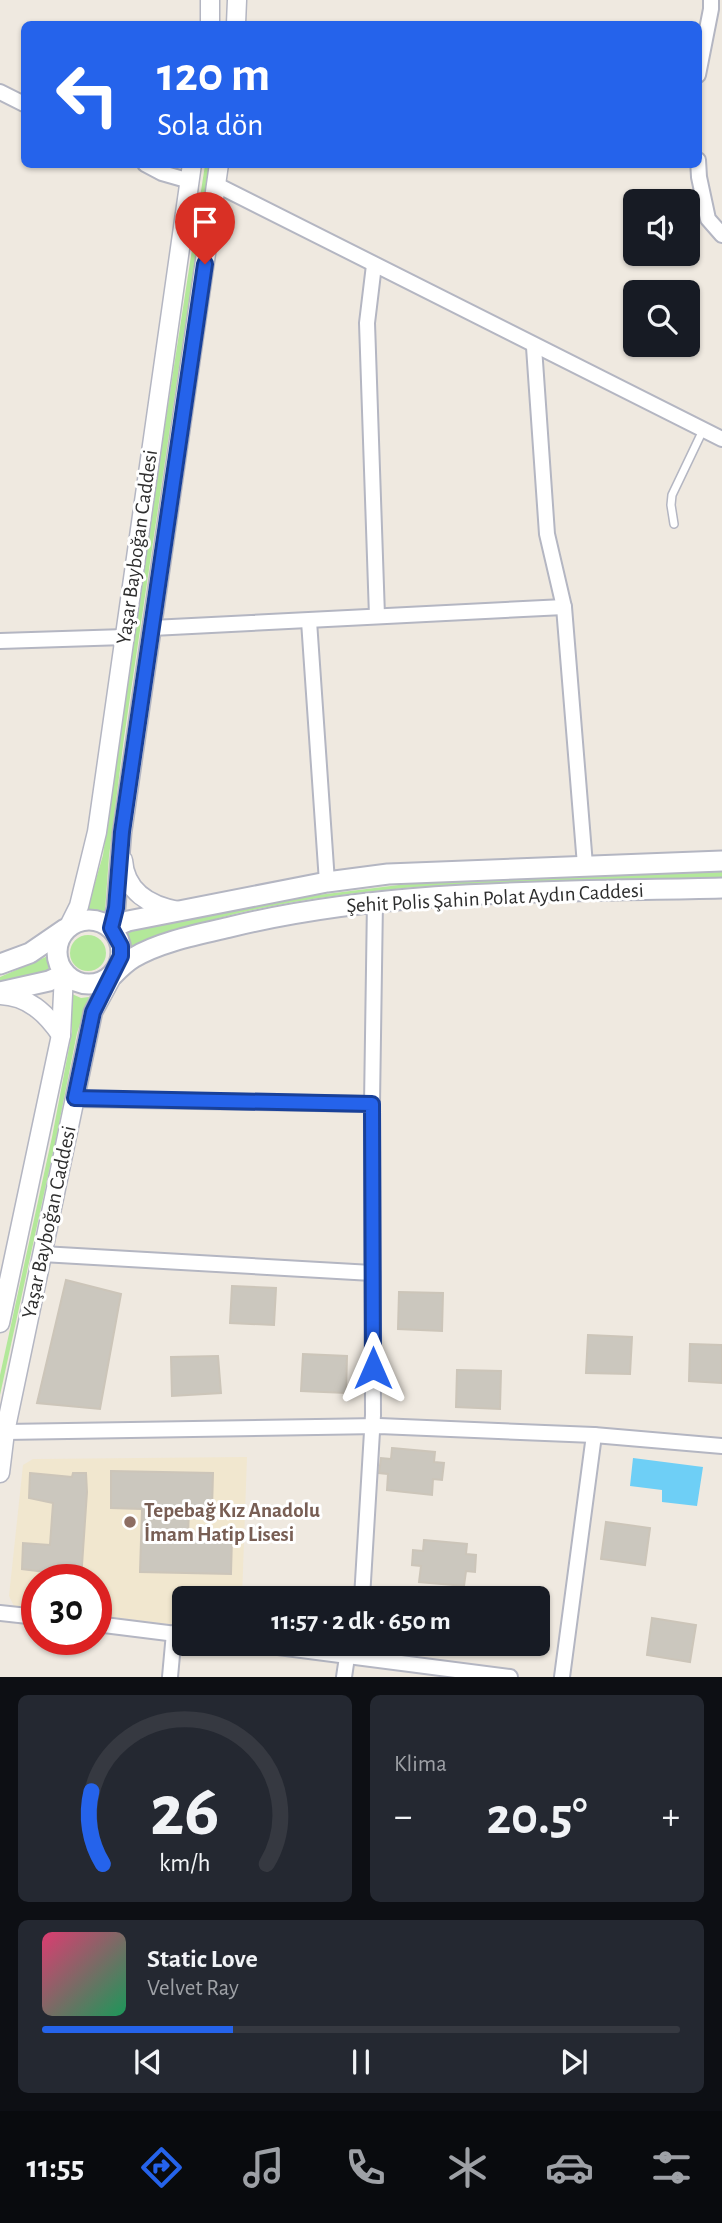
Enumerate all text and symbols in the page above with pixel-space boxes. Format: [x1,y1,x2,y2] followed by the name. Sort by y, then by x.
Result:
[42,49,133,140] icon: left
[157,51,270,100] text: 120 m
[157,109,264,141] text: Sola dön
[623,189,700,357] map controls
[623,189,700,266] button: sound
[175,192,235,264] pin
[186,203,224,241] icon: arrive
[623,280,700,357] button: search
[113,448,161,646] street label: Yaşar Bayboğan Caddesi
[346,880,644,916] street label: Şehit Polis Şahin Polat Aydın Caddesi
[18,1124,80,1320] street label: Yaşar Bayboğan Caddesi
[336,1331,410,1405] position arrow
[144,1500,320,1545] place label: Tepebağ Kız Anadolu İmam Hatip Lisesi
[122,1514,138,1530] marker: Tepebağ Kız Anadolu İmam Hatip Lisesi
[21,1564,112,1655] speed limit sign: 30
[271,1608,451,1634] text: 11:57 · 2 dk · 650 m
[394,1753,447,1776] text: Klima
[150,1777,220,1850] text: 26
[486,1791,588,1843] text: 20.5°
[394,1798,412,1836] text: −
[662,1798,680,1836] text: +
[159,1851,211,1876] text: km/h
[147,1946,258,1972] text: Static Love
[147,1977,239,2000] text: Velvet Ray
[129,2043,167,2081] icon: previous
[342,2043,380,2081] icon: pause
[555,2043,593,2081] icon: next
[137,2143,186,2192] icon: directions
[239,2143,288,2192] icon: music
[341,2143,390,2192] icon: phone
[443,2143,492,2192] icon: climate
[545,2143,594,2192] icon: car
[647,2143,696,2192] icon: filters
[26,2151,84,2183] text: 11:55

